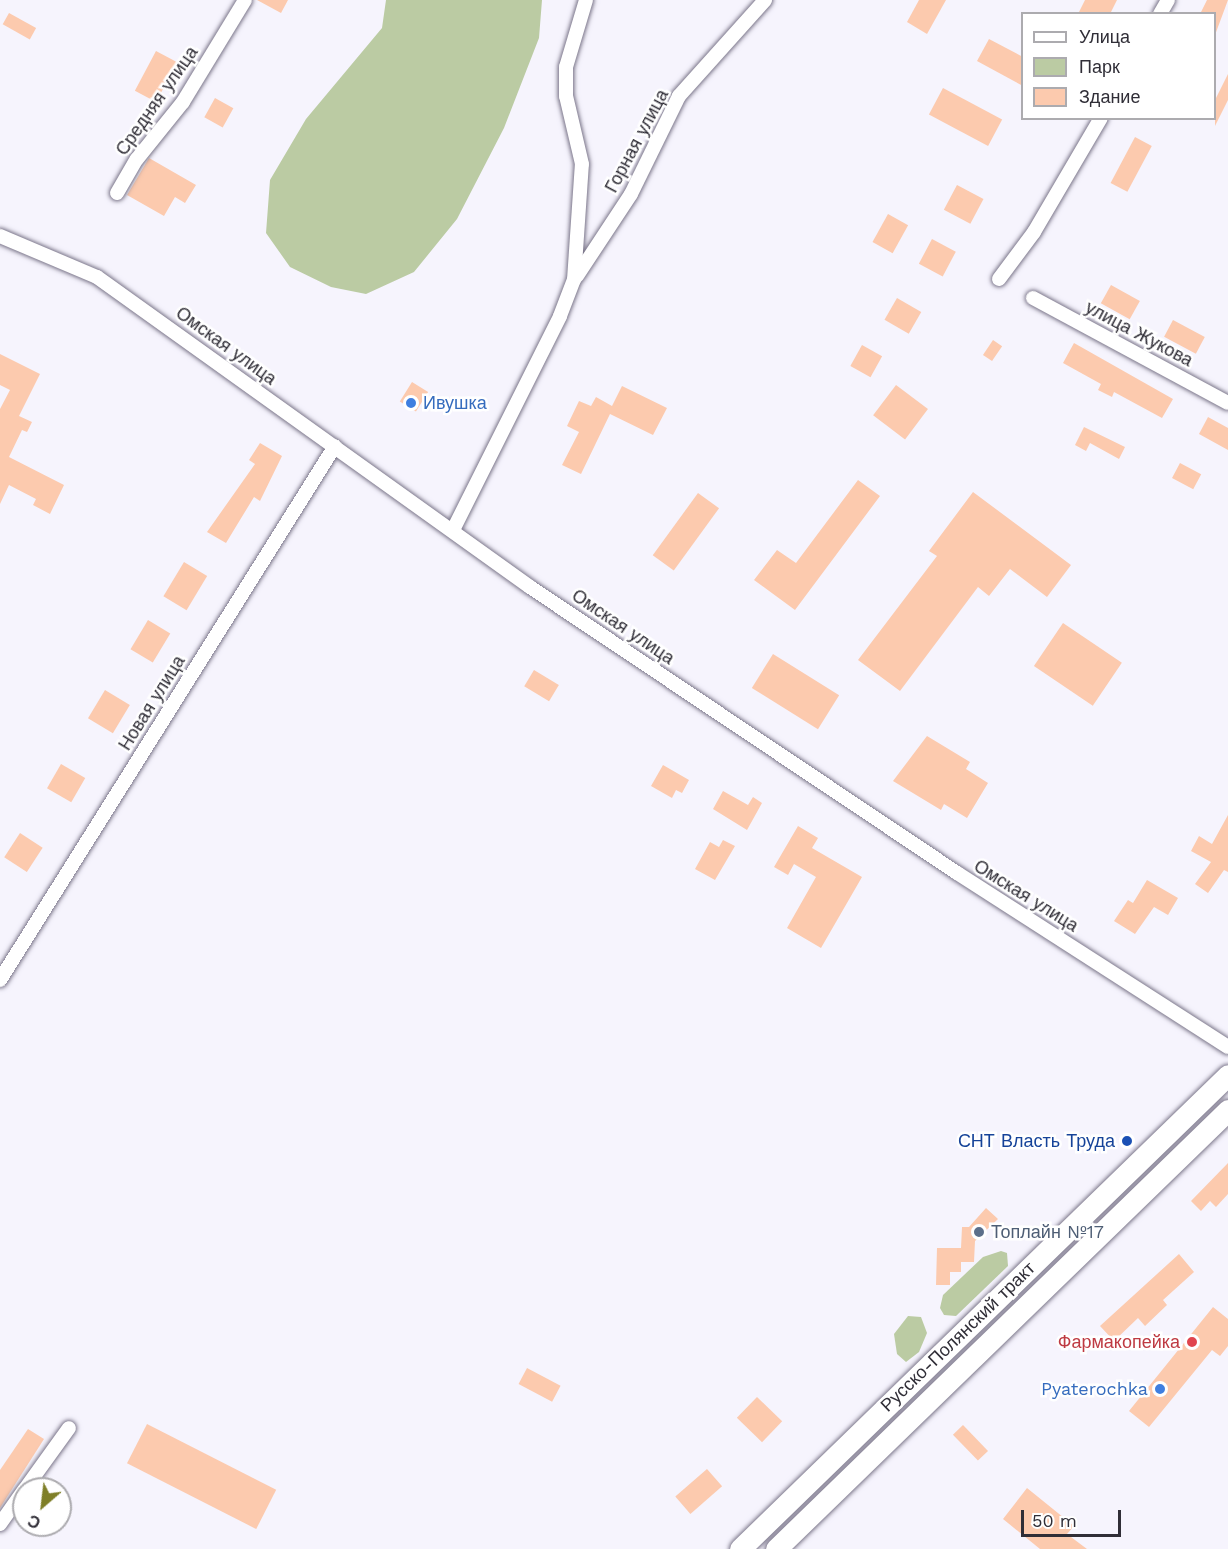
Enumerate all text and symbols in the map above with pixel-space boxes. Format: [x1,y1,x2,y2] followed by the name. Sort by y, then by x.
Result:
[1021,12,1216,120] legend
[1079,26,1130,47] text: Улица
[111,42,203,160] street label: Средняя улица
[1079,56,1120,77] text: Парк
[601,86,673,196] street label: Горная улица
[1079,86,1140,107] text: Здание
[1082,297,1196,371] street label: улица Жукова
[172,302,280,390] street label: Омская улица
[423,392,487,414] place label: Ивушка
[404,396,418,410] marker: Ивушка
[568,585,678,669] street label: Омская улица
[114,652,190,754] street label: Новая улица
[970,855,1082,937] street label: Омская улица
[958,1130,1115,1152] place label: СНТ Власть Труда
[1120,1134,1134,1148] marker: СНТ Власть Труда
[991,1221,1104,1243] place label: Топлайн №17
[972,1225,986,1239] marker: Топлайн №17
[876,1257,1040,1417] street label: Русско-Полянский тракт
[1058,1331,1180,1353] place label: Фармакопейка
[1185,1335,1199,1349] marker: Фармакопейка
[1041,1378,1148,1400] place label: Pyaterochka
[1153,1382,1167,1396] marker: Pyaterochka
[12,1477,72,1537] north arrow
[1024,1498,1124,1536] scale bar
[25,1510,44,1533] text: С
[1032,1510,1077,1531] text: 50 m

